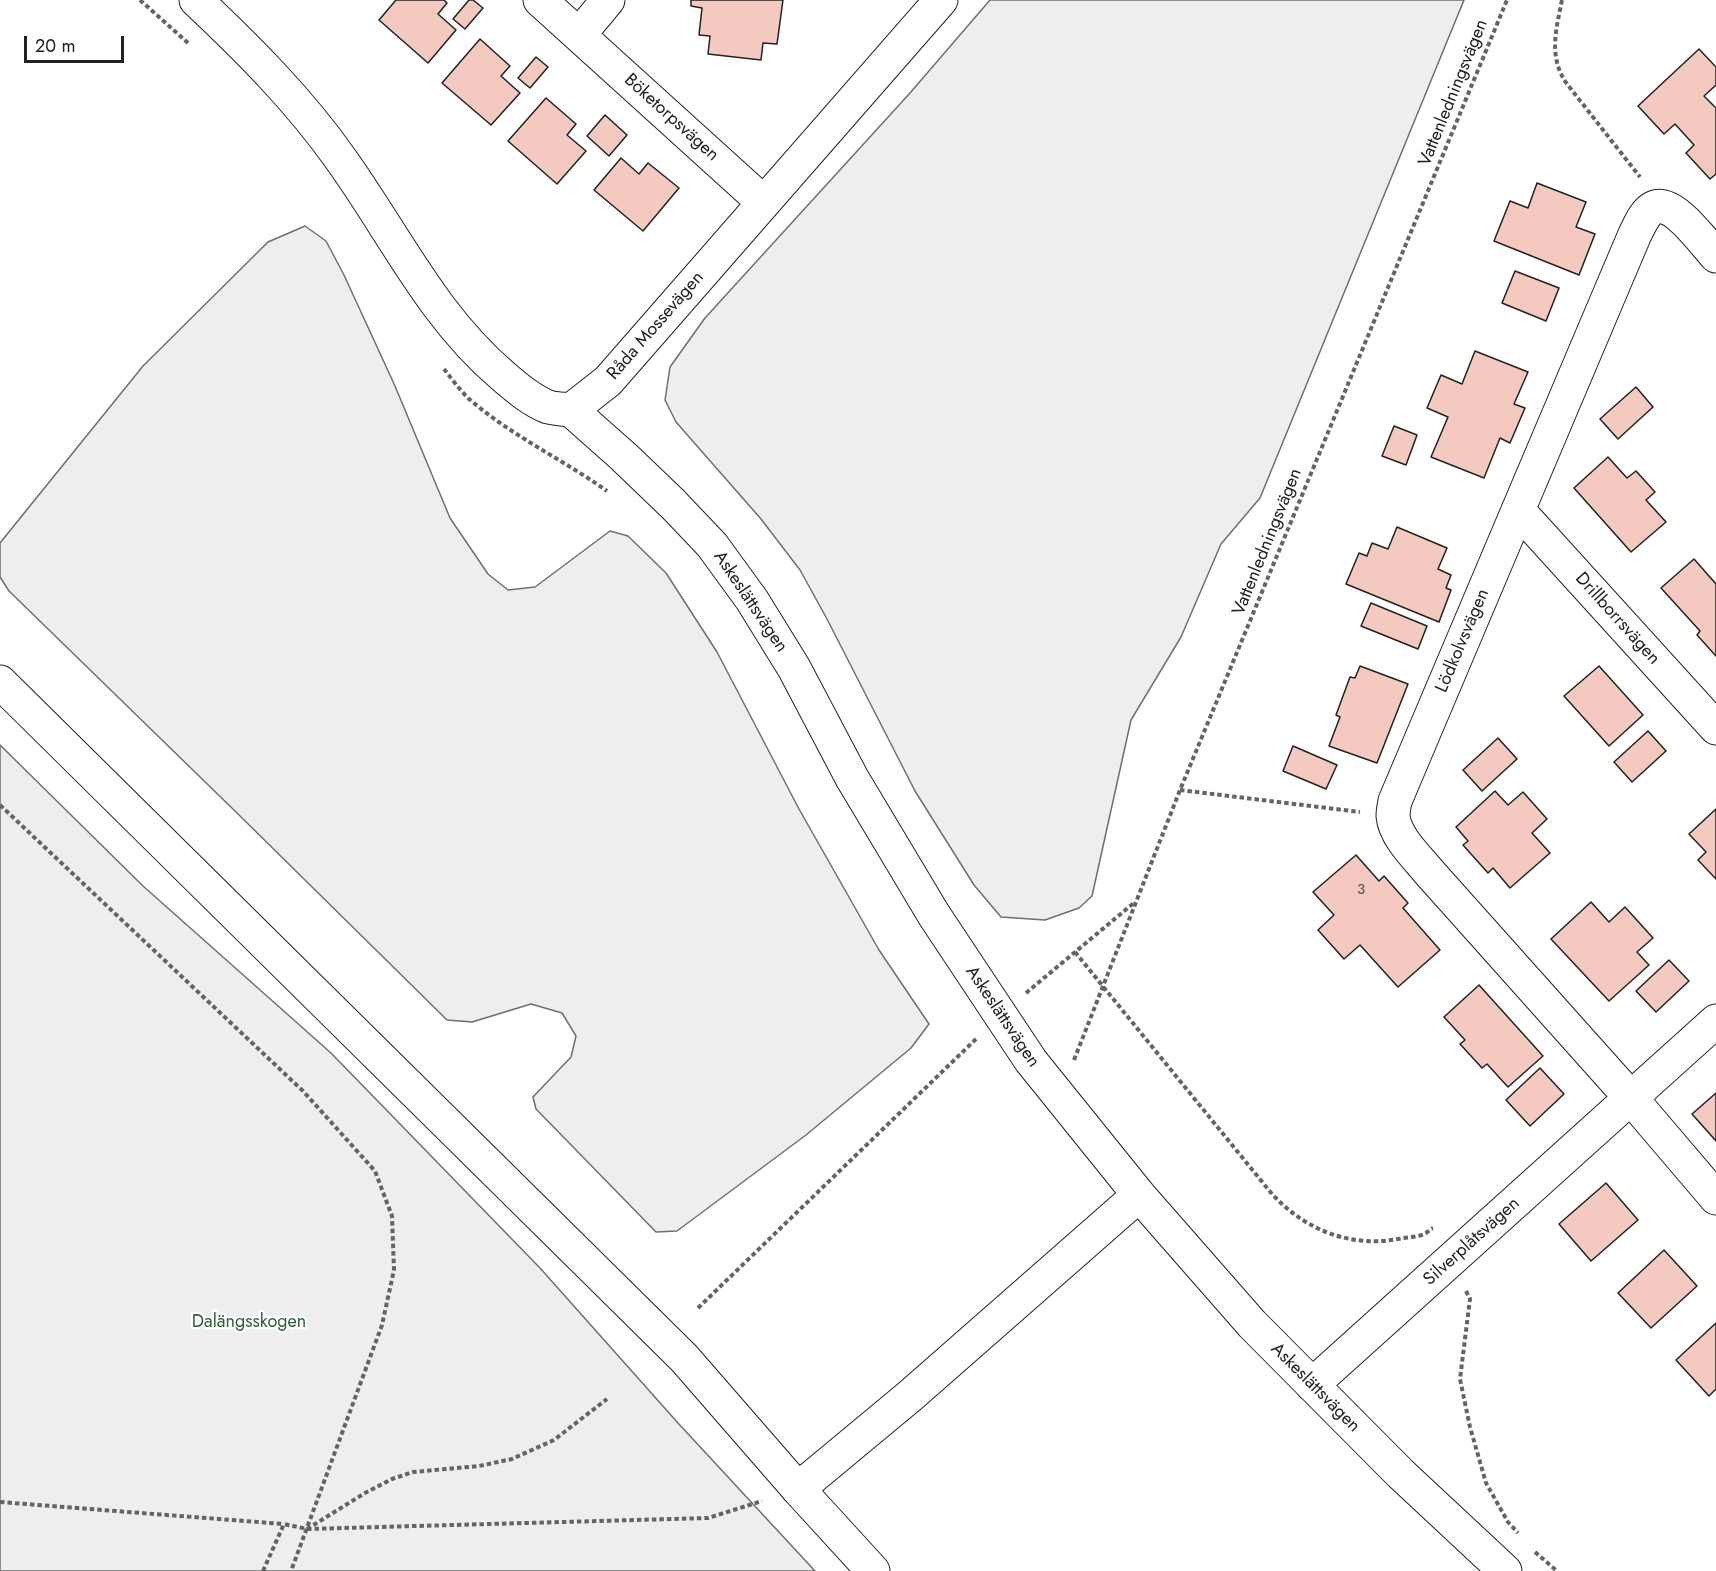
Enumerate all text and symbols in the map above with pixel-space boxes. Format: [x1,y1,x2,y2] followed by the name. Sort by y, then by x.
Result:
[1415,16,1493,170] street label: Vattenledningsvägen
[27,24,128,62] scale bar
[35,33,75,59] text: 20 m
[619,70,723,166] street label: Böketorpsvägen
[603,267,709,385] street label: Råda Mossevägen
[1229,465,1307,619] street label: Vattenledningsvägen
[708,547,792,657] street label: Askeslättsvägen
[1570,568,1664,670] street label: Drillborrsvägen
[1431,586,1495,696] street label: Lödkolvsvägen
[1357,881,1365,899] house number: 3
[960,962,1044,1072] street label: Askeslättsvägen
[1419,1193,1525,1291] street label: Silverplåtsvägen
[192,1312,306,1334] park label: Dalängsskogen
[1266,1339,1364,1437] street label: Askeslättsvägen

